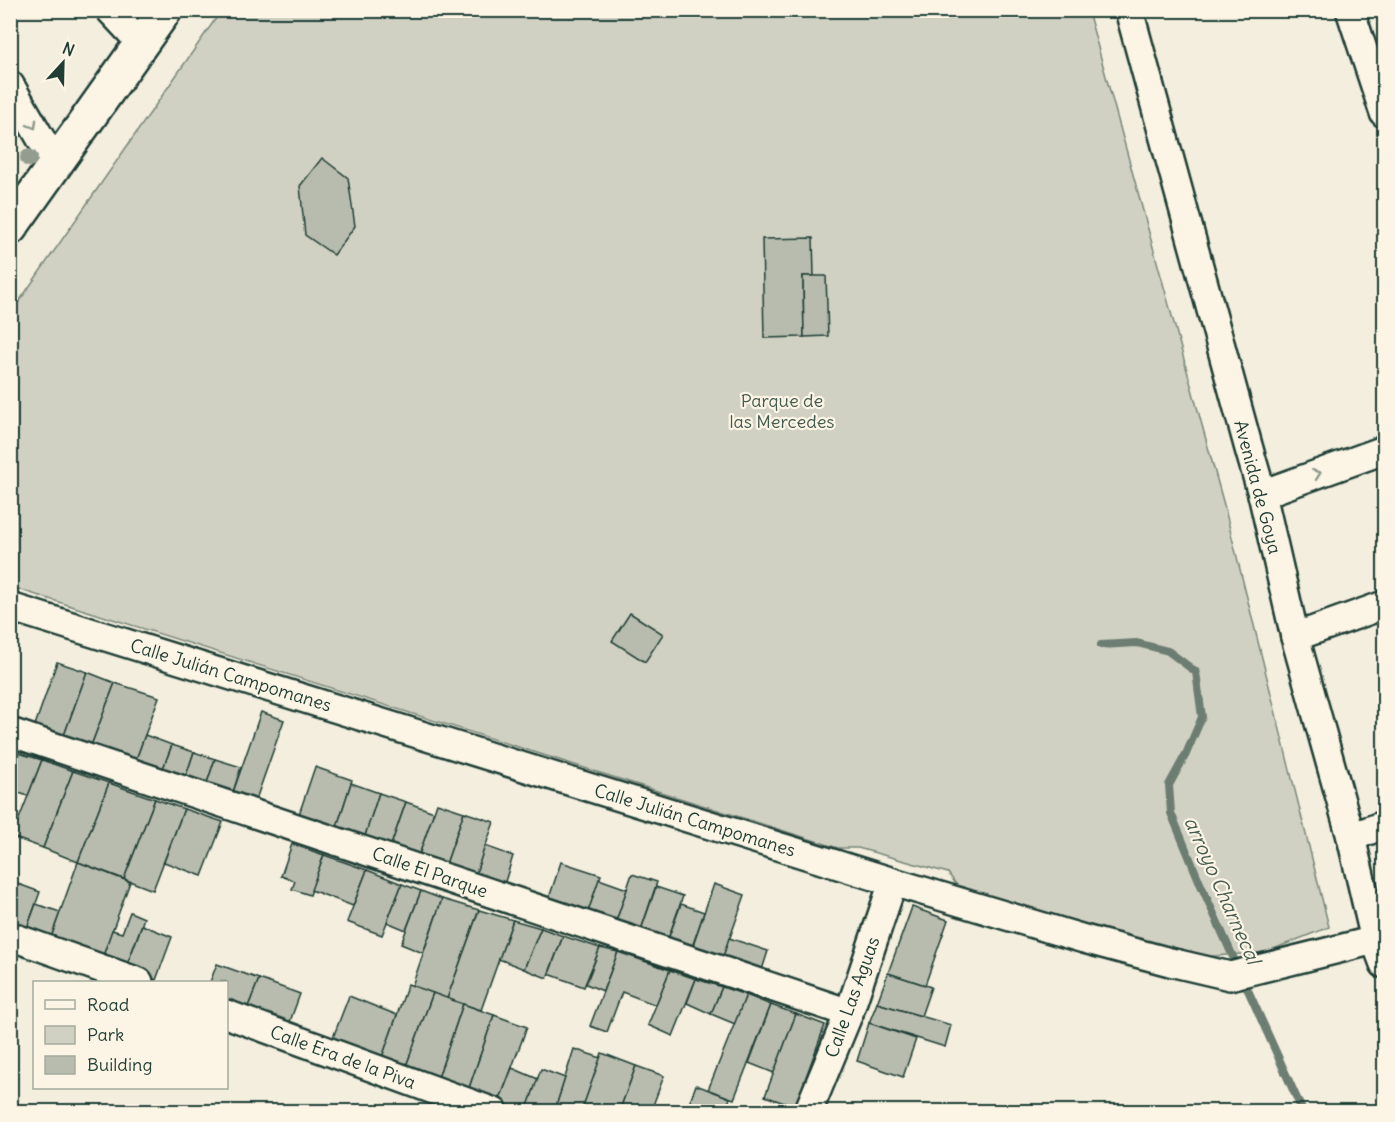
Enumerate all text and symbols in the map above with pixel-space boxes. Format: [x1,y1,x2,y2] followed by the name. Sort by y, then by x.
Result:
[33,33,93,93] north arrow
[60,38,77,60] text: N
[26,119,37,129] one-way arrow
[729,389,835,433] park label: Parque de las Mercedes
[1229,418,1287,556] street label: Avenida de Goya
[1311,468,1322,481] one-way arrow
[128,633,334,717] street label: Calle Julián Campomanes
[592,778,798,862] street label: Calle Julián Campomanes
[1179,812,1268,970] water label: arroyo Charnecal
[369,841,491,903] street label: Calle El Parque
[819,933,885,1061] street label: Calle Las Aguas
[33,981,228,1089] legend
[87,993,130,1016] text: Road
[267,1020,419,1094] street label: Calle Era de la Piva
[87,1023,124,1046] text: Park
[87,1053,152,1076] text: Building

